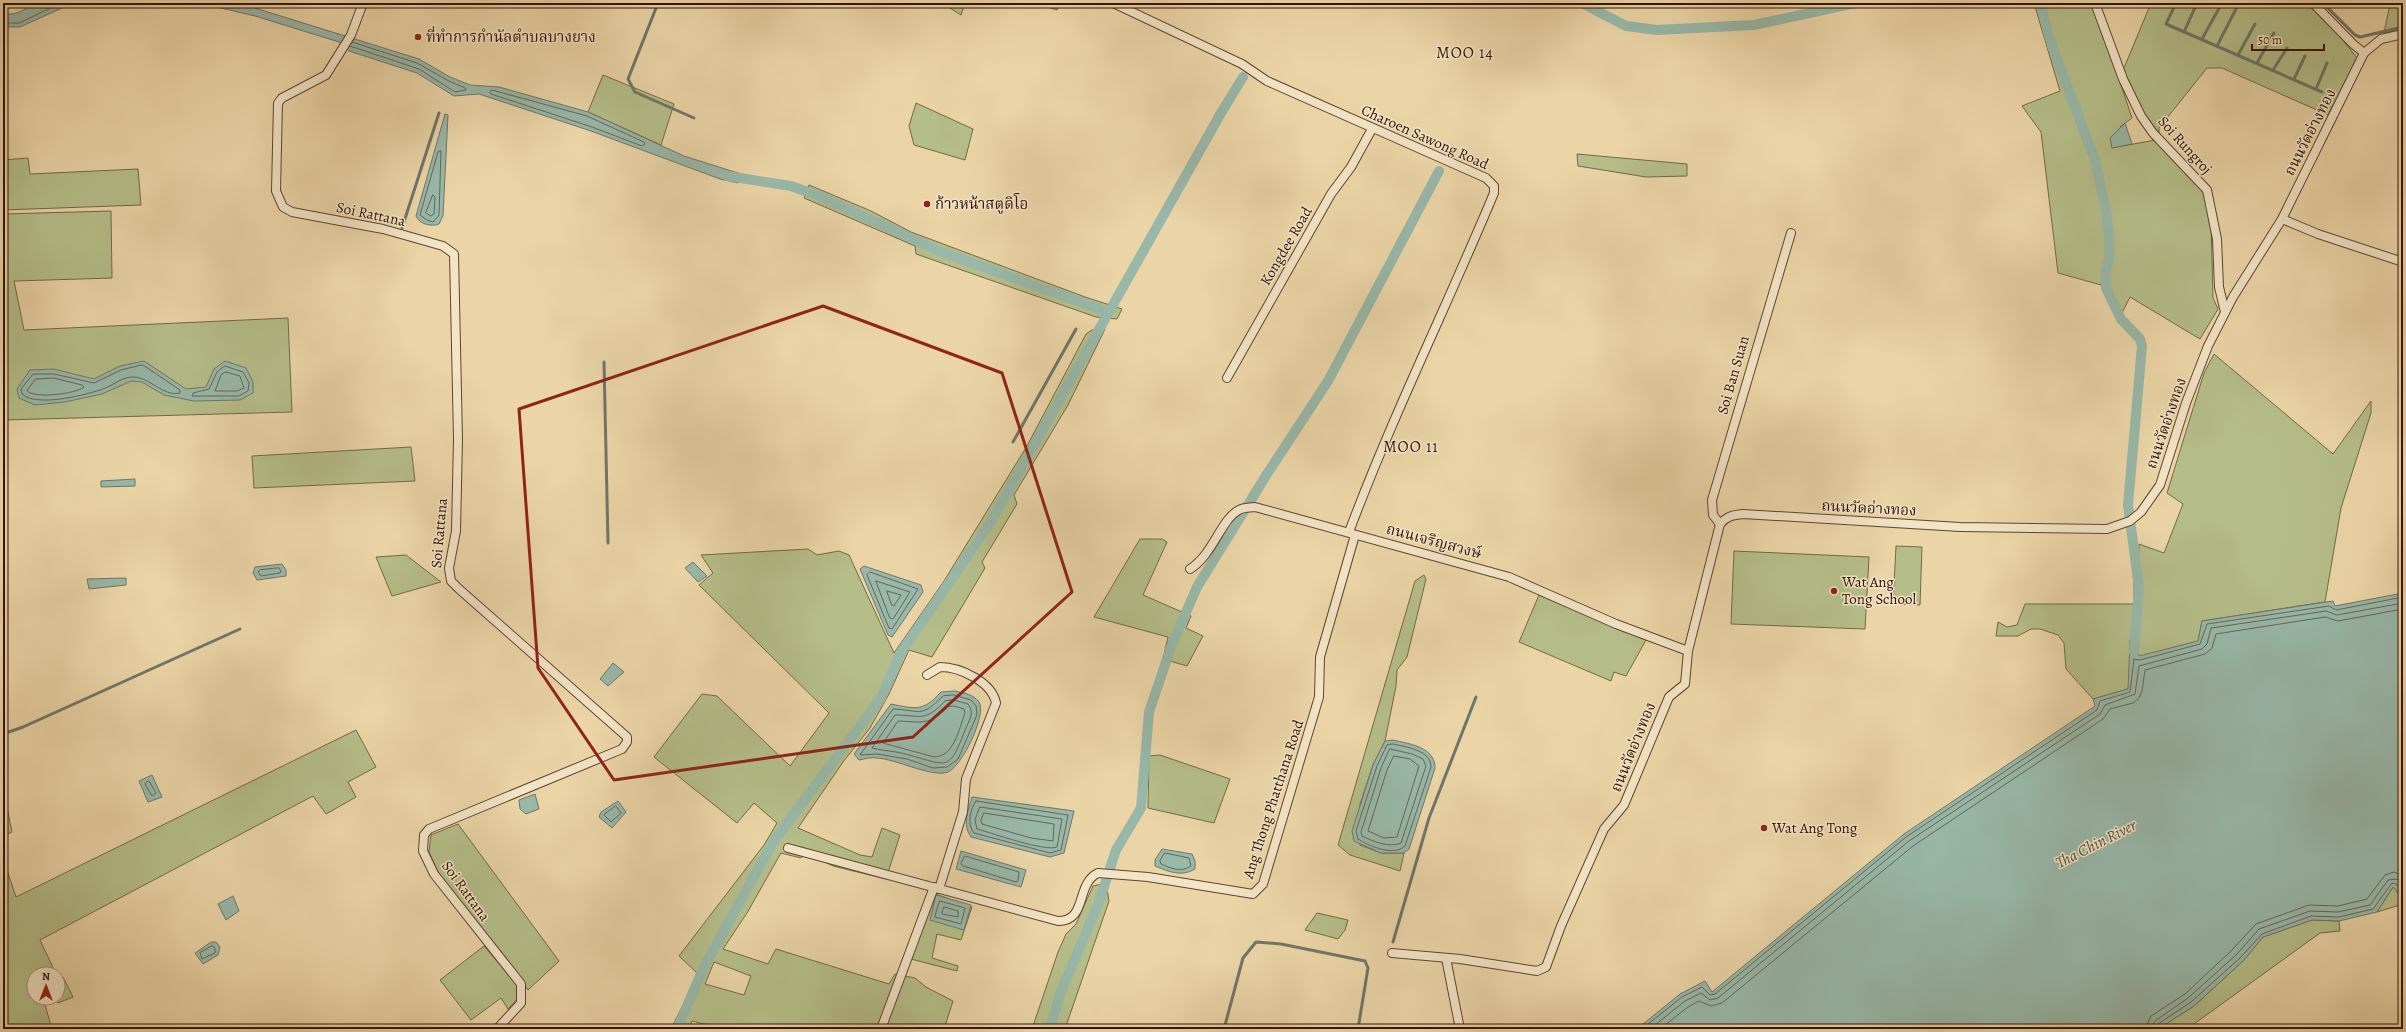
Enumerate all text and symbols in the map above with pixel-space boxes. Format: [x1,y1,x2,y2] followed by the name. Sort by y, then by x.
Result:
[426,26,596,47] place label: ที่ทำการกำนัลตำบลบางยาง
[2252,26,2324,52] scale bar
[413,32,423,42] marker: ที่ทำการกำนัลตำบลบางยาง
[2258,32,2282,48] text: 50 m
[1436,42,1494,64] district label: MOO 14
[2279,85,2341,179] street label: ถนนวัดอ่างทอง
[1358,100,1493,174] street label: Charoen Sawong Road
[2154,112,2216,178] street label: Soi Rungroj
[935,193,1028,214] place label: ก้าวหน้าสตูดิโอ
[335,197,407,231] street label: Soi Rattana
[922,199,932,209] marker: ก้าวหน้าสตูดิโอ
[1255,202,1317,289] street label: Kongdee Road
[1712,333,1754,417] street label: Soi Ban Suan
[2141,375,2191,471] street label: ถนนวัดอ่างทอง
[1383,436,1439,458] district label: MOO 11
[1821,496,1917,520] street label: ถนนวัดอ่างทอง
[426,497,452,569] street label: Soi Rattana
[1384,519,1485,564] street label: ถนนเจริญสวงษ์
[1841,572,1916,609] place label: Wat Ang Tong School
[1829,586,1839,596] marker: Wat Ang Tong School
[1606,699,1660,795] street label: ถนนวัดอ่างทอง
[1238,716,1308,882] street label: Ang Thong Phatthana Road
[2052,814,2141,874] water label: Tha Chin River
[1771,818,1858,838] place label: Wat Ang Tong
[1759,823,1769,833] marker: Wat Ang Tong
[437,857,495,925] street label: Soi Rattana
[26,966,66,1006] north arrow
[42,969,50,984] text: N

